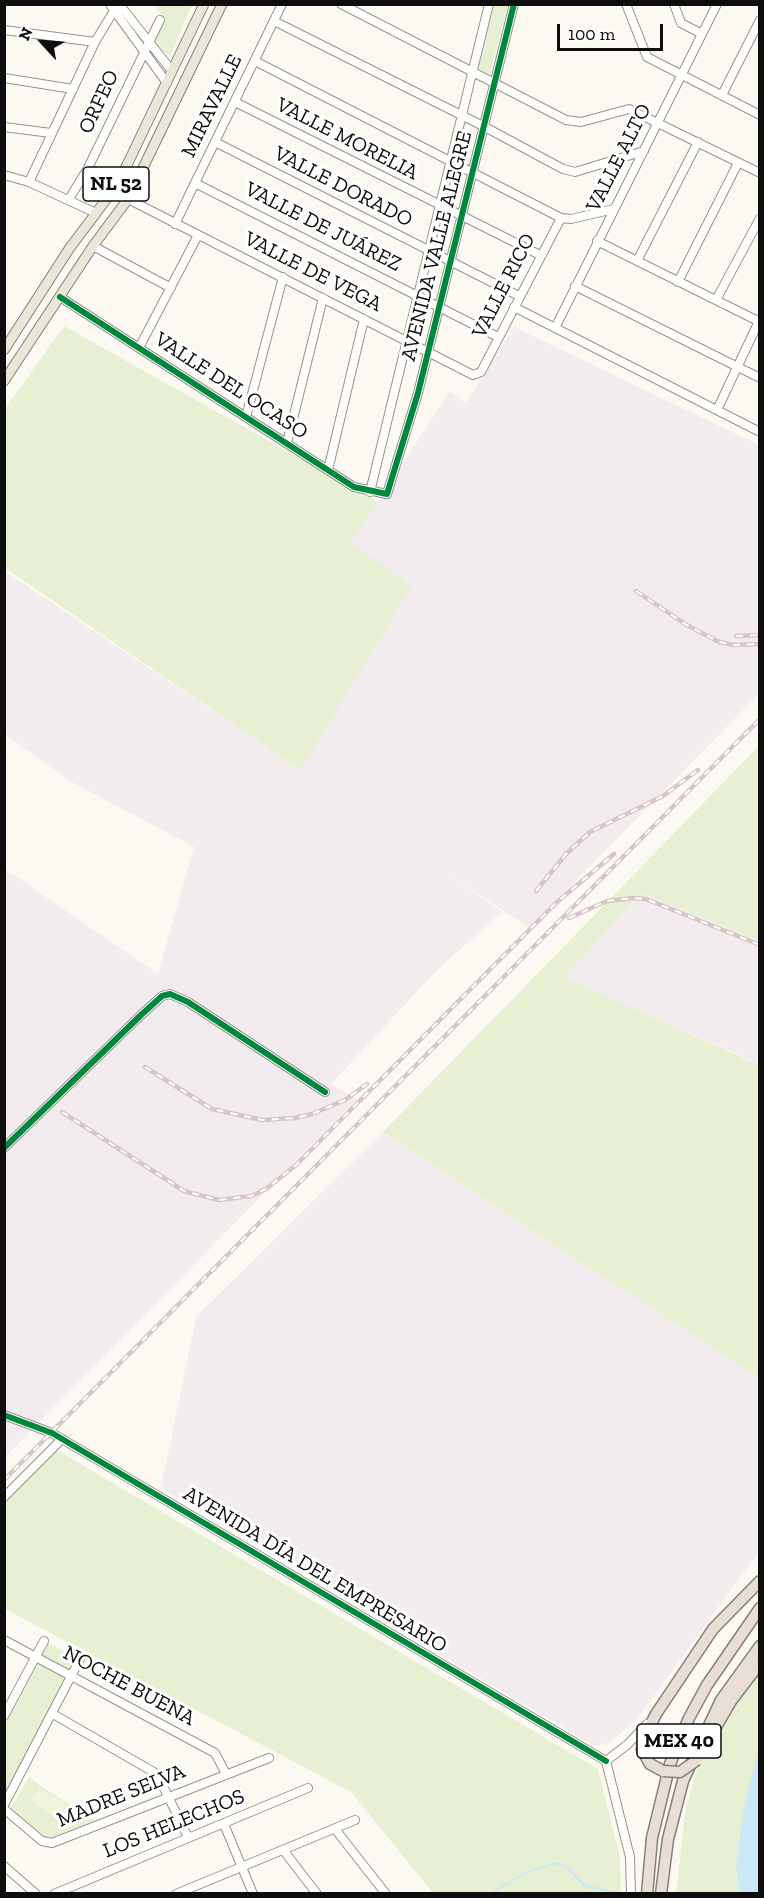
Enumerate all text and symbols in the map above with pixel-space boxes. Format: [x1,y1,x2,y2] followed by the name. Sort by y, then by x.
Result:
[12,12,72,72] north arrow
[560,12,666,50] scale bar
[568,23,615,45] text: 100 m
[14,24,37,44] text: N
[176,50,248,162] street label: MIRAVALLE
[73,66,125,138] street label: ORFEO
[272,92,422,186] street label: VALLE MORELIA
[581,100,657,216] street label: VALLE ALTO
[396,128,478,364] street label: AVENIDA VALLE ALEGRE
[269,141,417,233] street label: VALLE DORADO
[83,167,149,201] road number: NL 52
[241,177,405,277] street label: VALLE DE JUÁREZ
[240,226,386,318] street label: VALLE DE VEGA
[467,229,541,343] street label: VALLE RICO
[150,327,312,445] street label: VALLE DEL OCASO
[179,1481,451,1659] street label: AVENIDA DÍA DEL EMPRESARIO
[59,1641,199,1731] street label: NOCHE BUENA
[637,1724,721,1758] road number: MEX 40
[53,1759,189,1833] street label: MADRE SELVA
[100,1784,248,1864] street label: LOS HELECHOS

